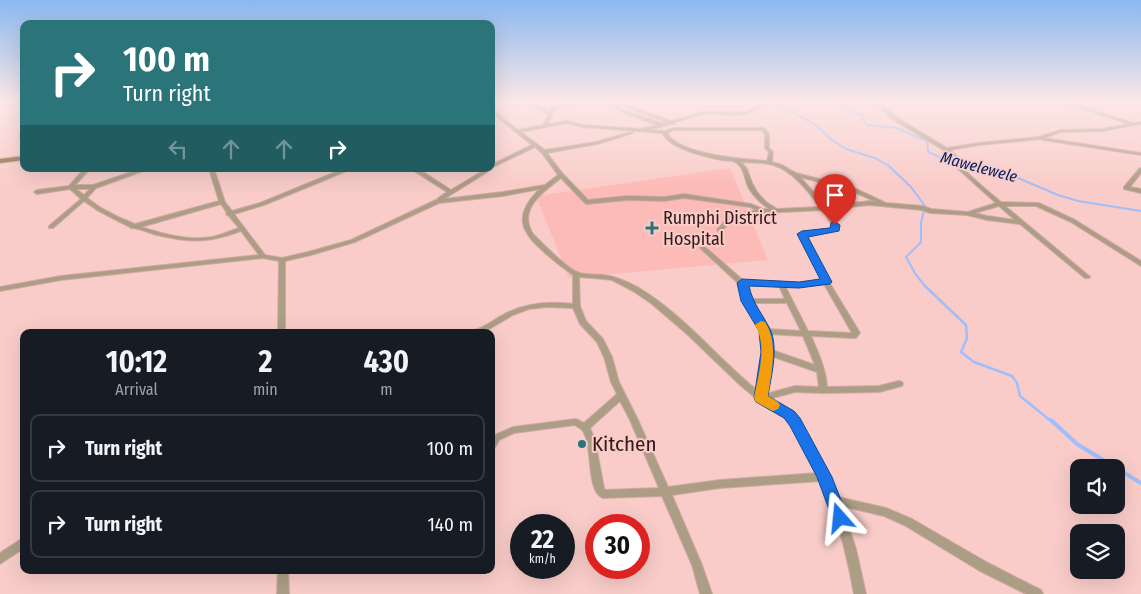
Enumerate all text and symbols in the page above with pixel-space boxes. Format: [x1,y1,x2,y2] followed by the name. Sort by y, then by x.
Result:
[123,38,210,80] text: 100 m
[40,40,105,105] icon: right
[123,80,211,107] text: Turn right
[164,135,192,163] icon: left
[217,135,245,163] icon: ahead
[270,135,298,163] icon: ahead
[323,135,351,163] icon: right
[938,148,1020,186] water label: Mawelewele
[814,174,856,225] pin
[821,181,849,209] icon: arrive
[663,207,777,250] place label: Rumphi District Hospital
[645,221,659,235] marker: Rumphi District Hospital
[106,344,167,380] text: 10:12
[258,344,272,380] text: 2
[364,344,409,380] text: 430
[115,380,158,399] text: Arrival
[253,380,278,399] text: min
[380,380,393,399] text: m
[592,431,656,457] place label: Kitchen
[42,434,70,462] icon: right
[85,437,162,460] text: Turn right
[427,437,473,460] text: 100 m
[576,438,588,450] marker: Kitchen
[1070,459,1125,579] map controls
[1070,459,1125,514] button: sound
[813,491,865,543] position arrow
[42,510,70,538] icon: right
[85,513,162,536] text: Turn right
[427,513,473,536] text: 140 m
[585,514,650,579] speed limit sign: 30
[1070,524,1125,579] button: layers
[531,525,554,555] text: 22
[529,552,556,566] text: km/h

